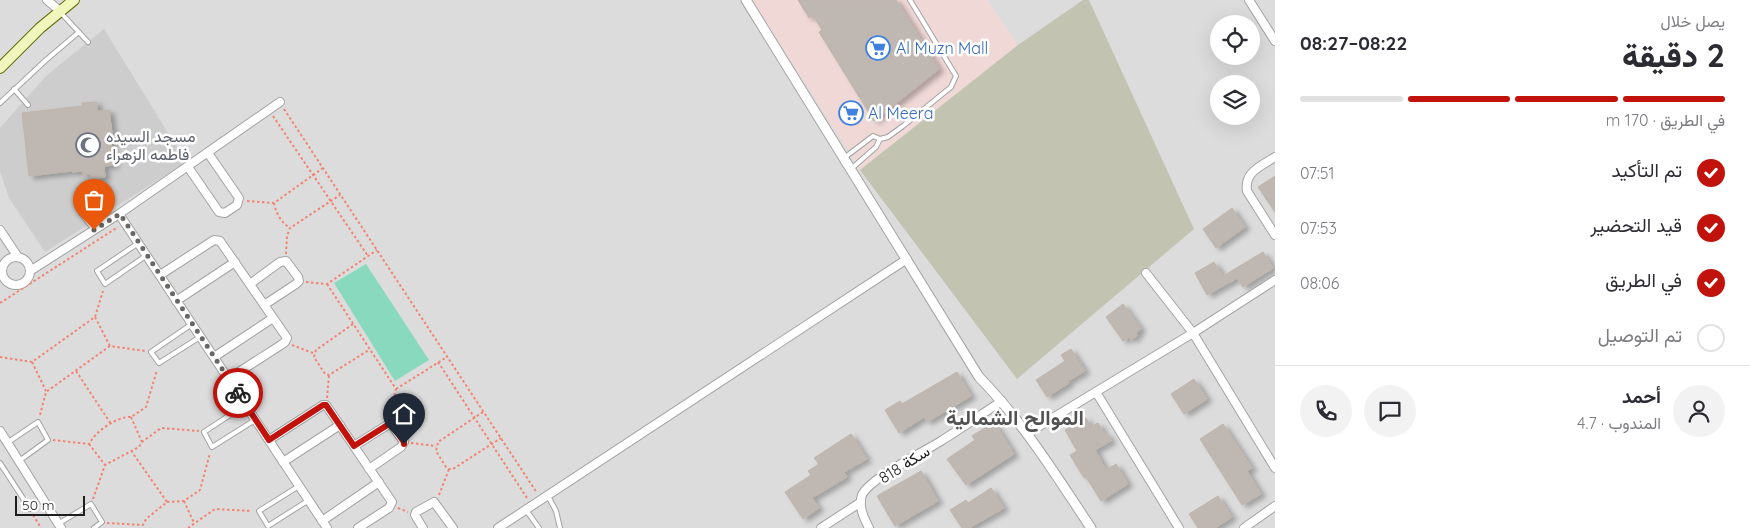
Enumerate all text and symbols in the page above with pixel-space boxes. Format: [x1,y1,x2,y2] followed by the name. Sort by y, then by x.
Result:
[1661,11,1725,31] text: يصل خلال
[1210,15,1260,125] map controls
[1210,15,1260,65] button: locate
[1300,31,1407,55] text: 08:22–08:27
[865,35,891,61] supermarket icon: Al Muzn Mall
[1622,35,1725,75] text: 2 دقيقة
[896,38,988,58] place label: Al Muzn Mall
[1210,75,1260,125] button: layers
[838,100,864,126] supermarket icon: Al Meera
[868,103,933,123] place label: Al Meera
[1606,110,1725,130] text: في الطريق · 170 m
[106,126,195,165] place label: مسجد السيده فاطمه الزهراء
[75,132,101,158] mosque icon: مسجد السيده فاطمه الزهراء
[1611,158,1682,182] text: تم التأكيد
[1697,159,1725,187] icon: check
[1300,163,1334,183] text: 07:51
[73,179,115,230] pin
[80,186,108,214] icon: bag
[1590,213,1682,237] text: قيد التحضير
[1697,214,1725,242] icon: check
[1300,218,1337,238] text: 07:53
[1605,268,1682,292] text: في الطريق
[1697,269,1725,297] icon: check
[1300,273,1339,293] text: 08:06
[1598,323,1682,347] text: تم التوصيل
[213,368,263,418] courier
[224,379,252,407] icon: bike
[1622,384,1661,408] text: أحمد
[1300,385,1352,437] button: phone
[1364,385,1416,437] button: chat
[1673,385,1725,437] button: person
[383,393,425,444] pin
[390,400,418,428] icon: home
[946,404,1084,432] district label: الموالح الشمالية
[1577,413,1661,433] text: المندوب · 4.7
[875,441,933,487] street label: سكة 818
[15,493,85,516] scale bar
[22,496,55,514] text: 50 m

